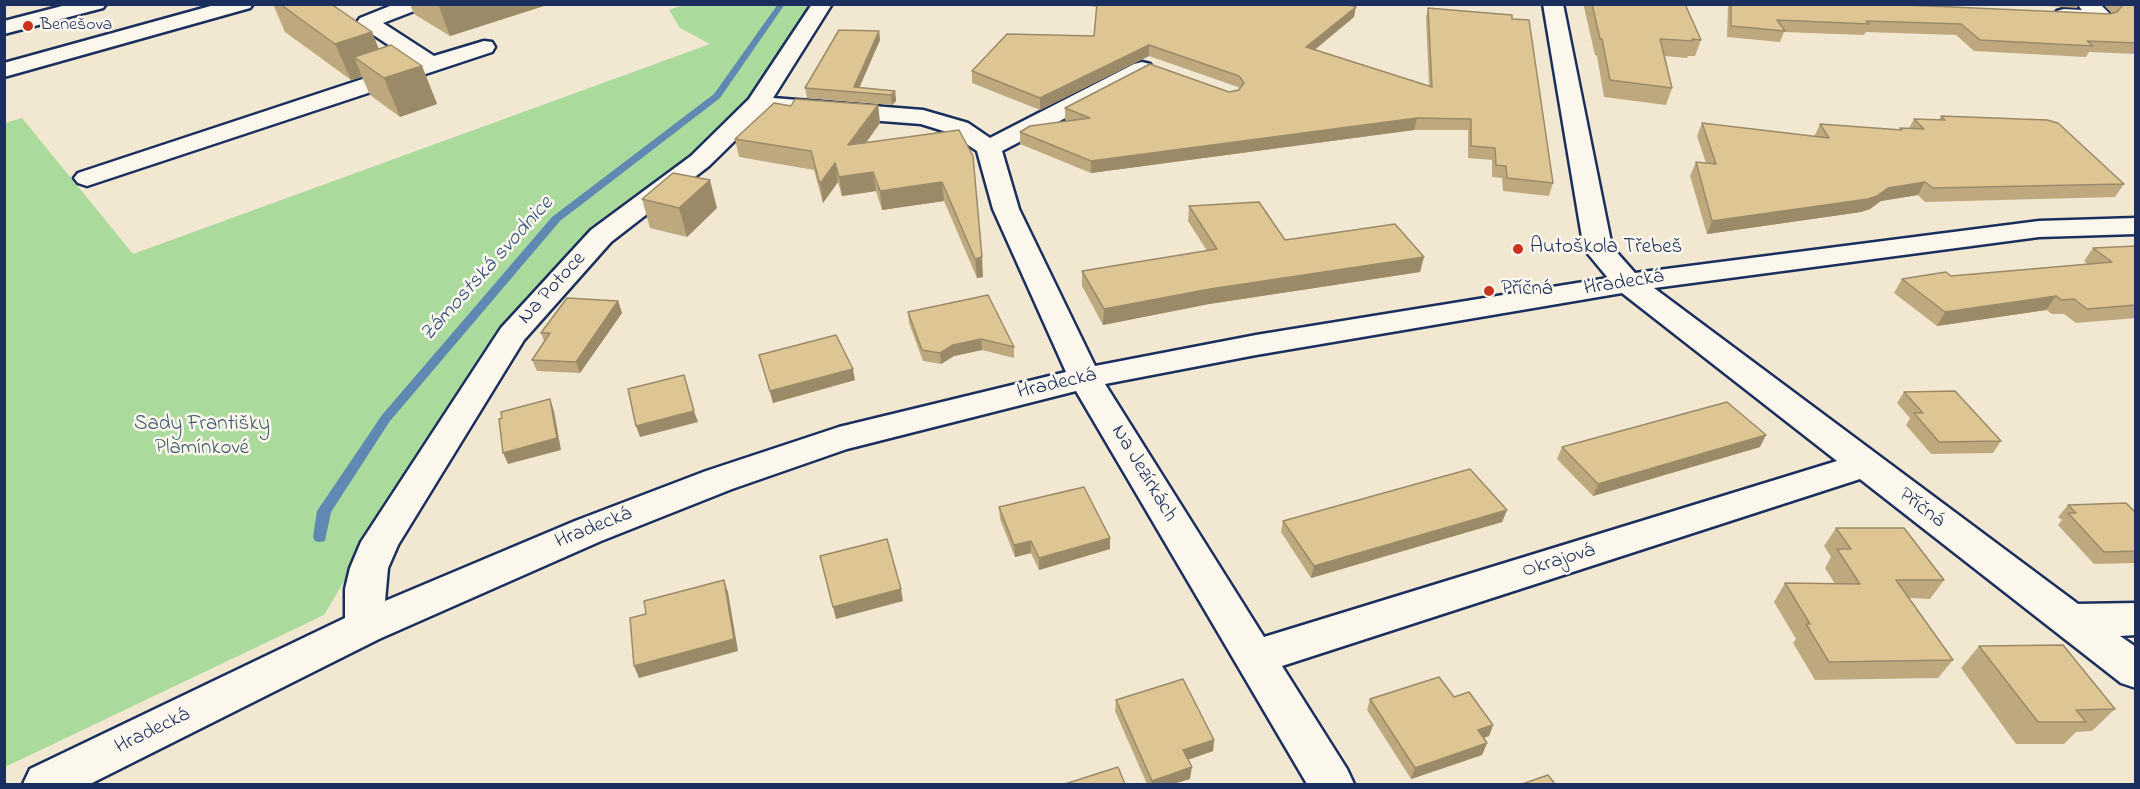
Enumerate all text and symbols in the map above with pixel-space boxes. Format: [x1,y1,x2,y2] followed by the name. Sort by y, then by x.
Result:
[40,15,112,37] place label: Benešova
[21,19,35,33] marker: Benešova
[416,192,560,348] water label: Zámostská svodnice
[1530,236,1682,262] place label: Autoškola Třebeš
[1511,242,1525,256] marker: Autoškola Třebeš
[514,247,592,331] street label: Na Potoce
[1582,265,1666,303] street label: Hradecká
[1501,278,1552,304] place label: Příčná
[1482,284,1496,298] marker: Příčná
[1015,364,1099,406] street label: Hradecká
[134,413,270,463] park label: Sady Františky Plamínkové
[1104,421,1182,527] street label: Na Jezírkách
[1893,483,1949,535] street label: Příčná
[552,502,636,556] street label: Hradecká
[1520,539,1598,585] street label: Okrajová
[111,703,195,761] street label: Hradecká

